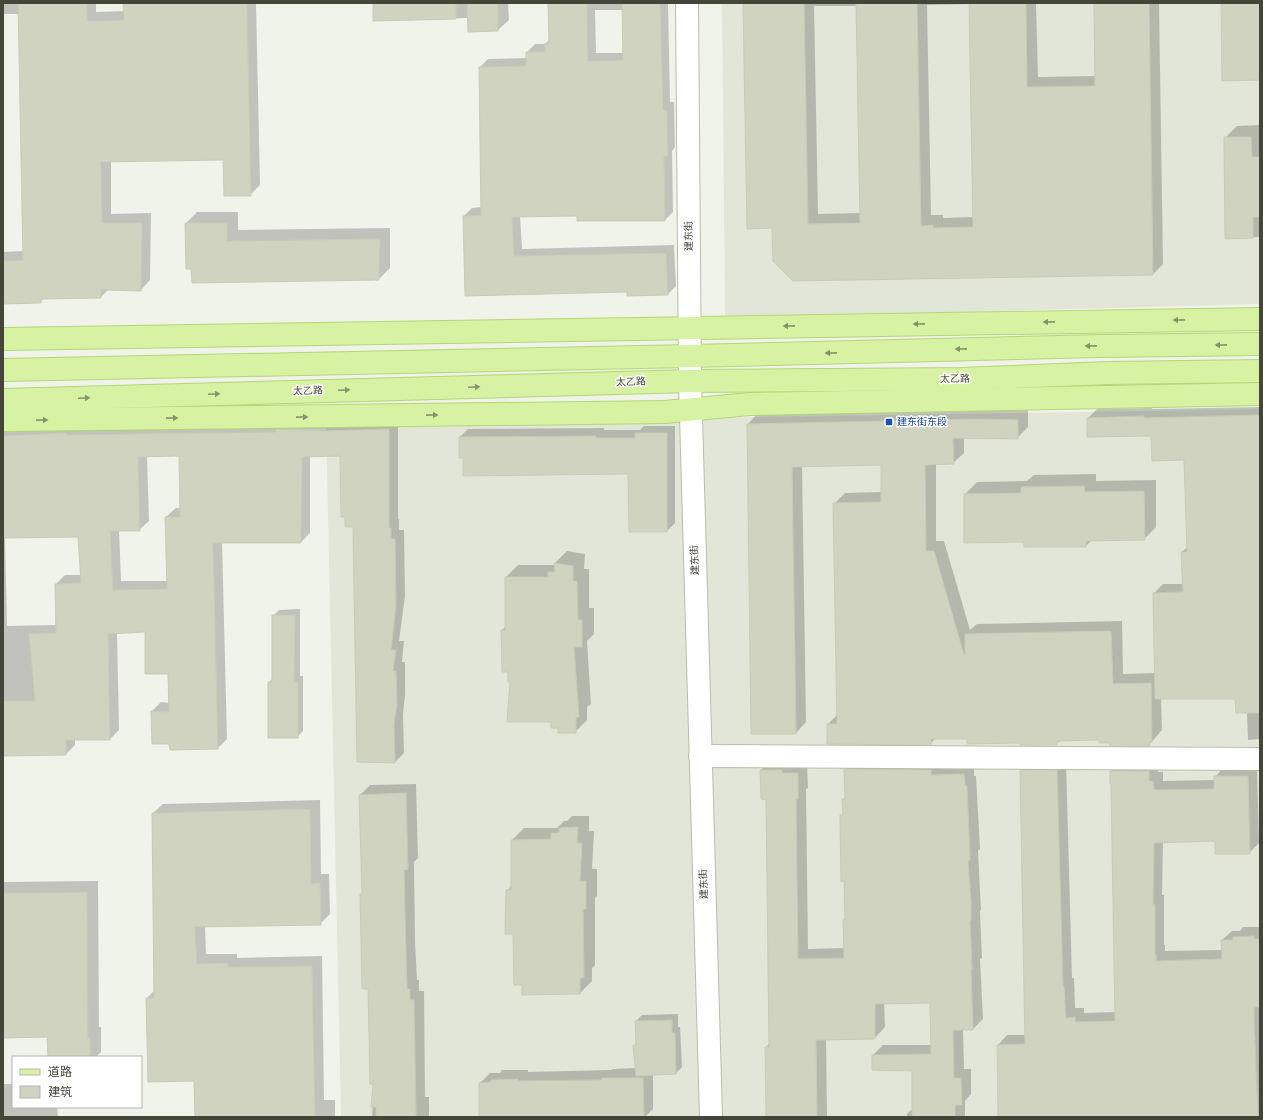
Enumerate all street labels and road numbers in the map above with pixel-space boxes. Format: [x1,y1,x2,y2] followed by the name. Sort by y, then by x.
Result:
[682,221,696,251] street label: 建东街
[940,372,970,386] street label: 太乙路
[616,374,646,390] street label: 太乙路
[293,383,323,399] street label: 太乙路
[687,545,703,575] street label: 建东街
[696,869,712,899] street label: 建东街

